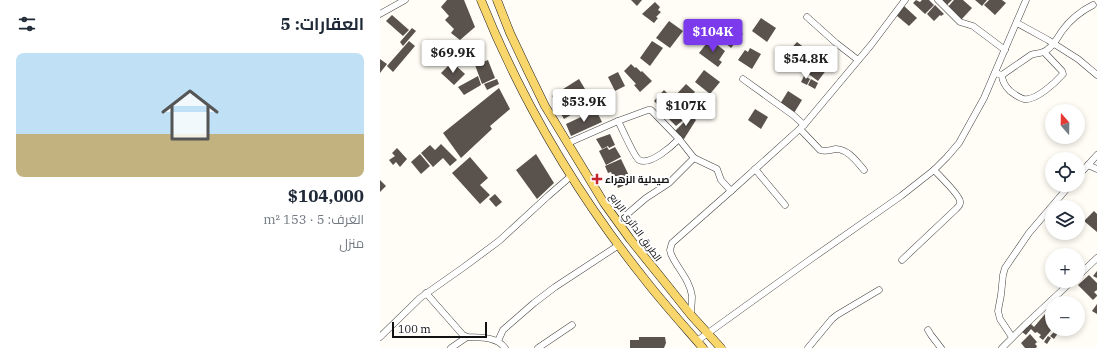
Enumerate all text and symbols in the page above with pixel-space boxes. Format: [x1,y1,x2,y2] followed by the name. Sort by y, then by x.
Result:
[16,13,38,35] icon: filters
[281,13,364,35] text: العقارات: 5
[685,19,741,53] pin: $104K
[692,23,734,40] text: $104K
[420,40,486,74] pin: $69.9K
[431,44,475,61] text: $69.9K
[773,46,839,80] pin: $54.8K
[784,50,828,67] text: $54.8K
[154,79,226,151] icon: home
[551,89,617,123] pin: $53.9K
[562,93,606,110] text: $53.9K
[658,93,714,127] pin: $107K
[665,97,707,114] text: $107K
[1045,104,1085,144] north arrow
[1045,104,1085,336] map controls
[1045,152,1085,192] button: locate
[605,173,669,186] place label: صيدلية الزهراء
[592,174,602,184] marker: صيدلية الزهراء
[288,185,364,207] text: $104,000
[606,191,665,265] street label: الطريق الدائري الرابع
[1045,200,1085,240] button: layers
[263,211,364,228] text: الغرف: 5 · 153 m²
[339,235,364,252] text: منزل
[1045,248,1085,288] button: +
[1045,296,1085,336] button: −
[392,320,487,339] scale bar
[398,322,431,336] text: 100 m

